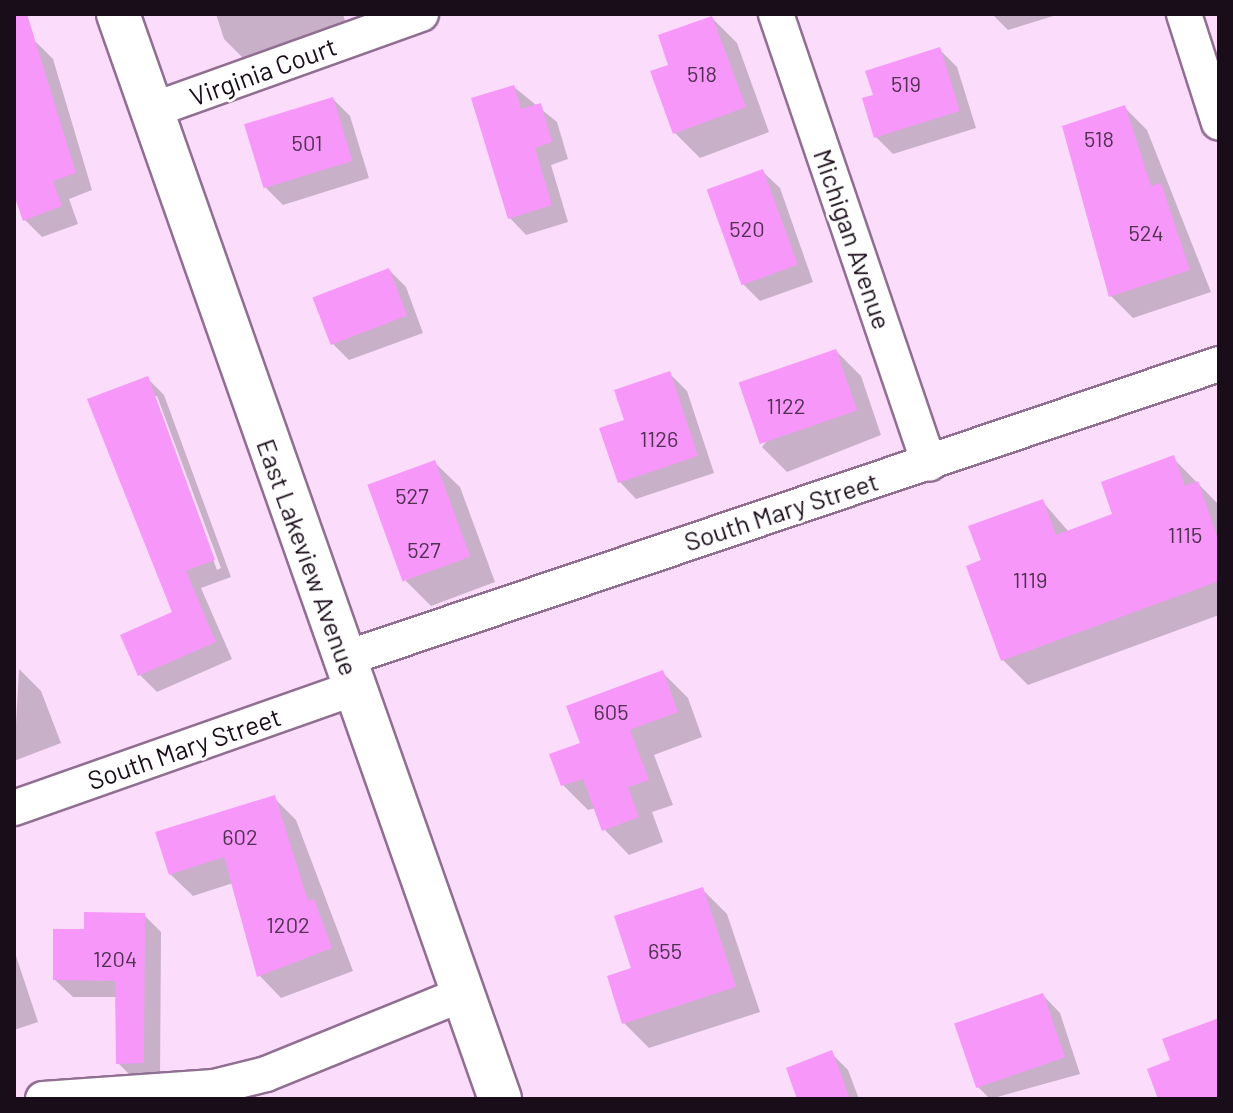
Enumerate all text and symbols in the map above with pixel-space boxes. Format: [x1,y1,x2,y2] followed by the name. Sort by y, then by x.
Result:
[185,30,341,112] street label: Virginia Court
[687,61,717,87] house number: 518
[891,71,921,97] house number: 519
[1084,126,1114,152] house number: 518
[292,130,322,156] house number: 501
[808,145,898,333] street label: Michigan Avenue
[729,216,765,242] house number: 520
[1128,220,1164,246] house number: 524
[766,393,806,419] house number: 1122
[640,426,678,452] house number: 1126
[251,435,365,679] street label: East Lakeview Avenue
[680,465,882,557] street label: South Mary Street
[395,483,429,509] house number: 527
[1168,522,1202,548] house number: 1115
[407,537,441,563] house number: 527
[1013,567,1047,593] house number: 1119
[593,699,629,725] house number: 605
[83,700,285,796] street label: South Mary Street
[222,824,258,850] house number: 602
[266,912,310,938] house number: 1202
[648,938,682,964] house number: 655
[93,946,137,972] house number: 1204

